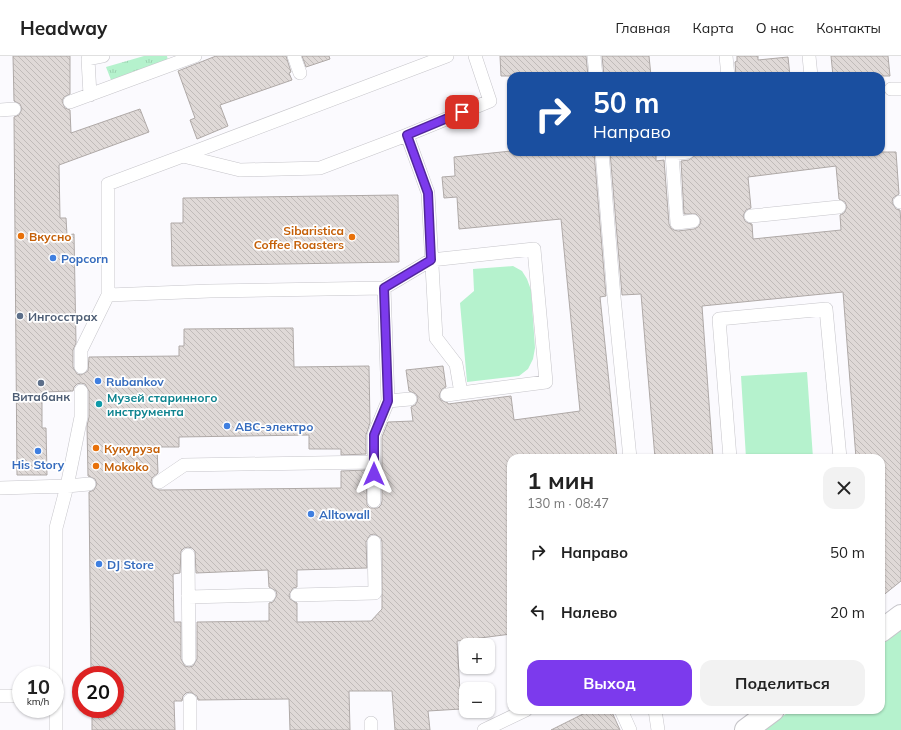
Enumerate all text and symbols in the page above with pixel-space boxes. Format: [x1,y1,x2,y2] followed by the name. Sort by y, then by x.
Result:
[20,16,107,40] text: Headway
[616,19,671,37] text: Главная
[693,19,734,37] text: Карта
[756,19,794,37] text: О нас
[816,19,881,37] text: Контакты
[593,85,659,120] text: 50 m
[527,88,579,140] icon: right
[445,95,479,129] pin
[451,101,473,123] icon: arrive
[593,120,671,143] text: Направо
[254,223,344,252] place label: Sibaristica Coffee Roasters
[29,229,72,244] place label: Вкусно
[16,231,26,241] marker: Вкусно
[347,232,357,242] marker: Sibaristica Coffee Roasters
[61,251,108,266] place label: Popcorn
[48,253,58,263] marker: Popcorn
[28,309,98,324] place label: Ингосстрах
[15,311,25,321] marker: Ингосстрах
[106,374,164,389] place label: Rubankov
[93,376,103,386] marker: Rubankov
[36,378,46,388] marker: Витабанк
[12,389,70,404] place label: Витабанк
[107,390,217,419] place label: Музей старинного инструмента
[94,399,104,409] marker: Музей старинного инструмента
[235,419,313,434] place label: АВС-электро
[222,421,232,431] marker: АВС-электро
[104,441,160,456] place label: Кукуруза
[91,443,101,453] marker: Кукуруза
[33,446,43,456] marker: His Story
[353,453,395,495] position arrow
[12,457,65,472] place label: His Story
[104,459,149,474] place label: Mokoko
[91,461,101,471] marker: Mokoko
[527,465,594,495] text: 1 мин
[823,467,865,509] button: close
[527,495,609,511] text: 130 m · 08:47
[319,507,370,522] place label: Alltowall
[306,509,316,519] marker: Alltowall
[527,541,549,563] icon: right
[561,543,628,562] text: Направо
[830,543,865,562] text: 50 m
[107,557,154,572] place label: DJ Store
[94,559,104,569] marker: DJ Store
[527,601,549,623] icon: left
[561,603,617,622] text: Налево
[830,603,865,622] text: 20 m
[459,638,495,718] map controls
[459,638,495,674] button: +
[527,660,692,706] button: Выход
[700,660,865,706] button: Поделиться
[72,666,124,718] speed limit sign: 20
[26,674,50,699] text: 10
[459,682,495,718] button: −
[27,695,49,708] text: km/h

